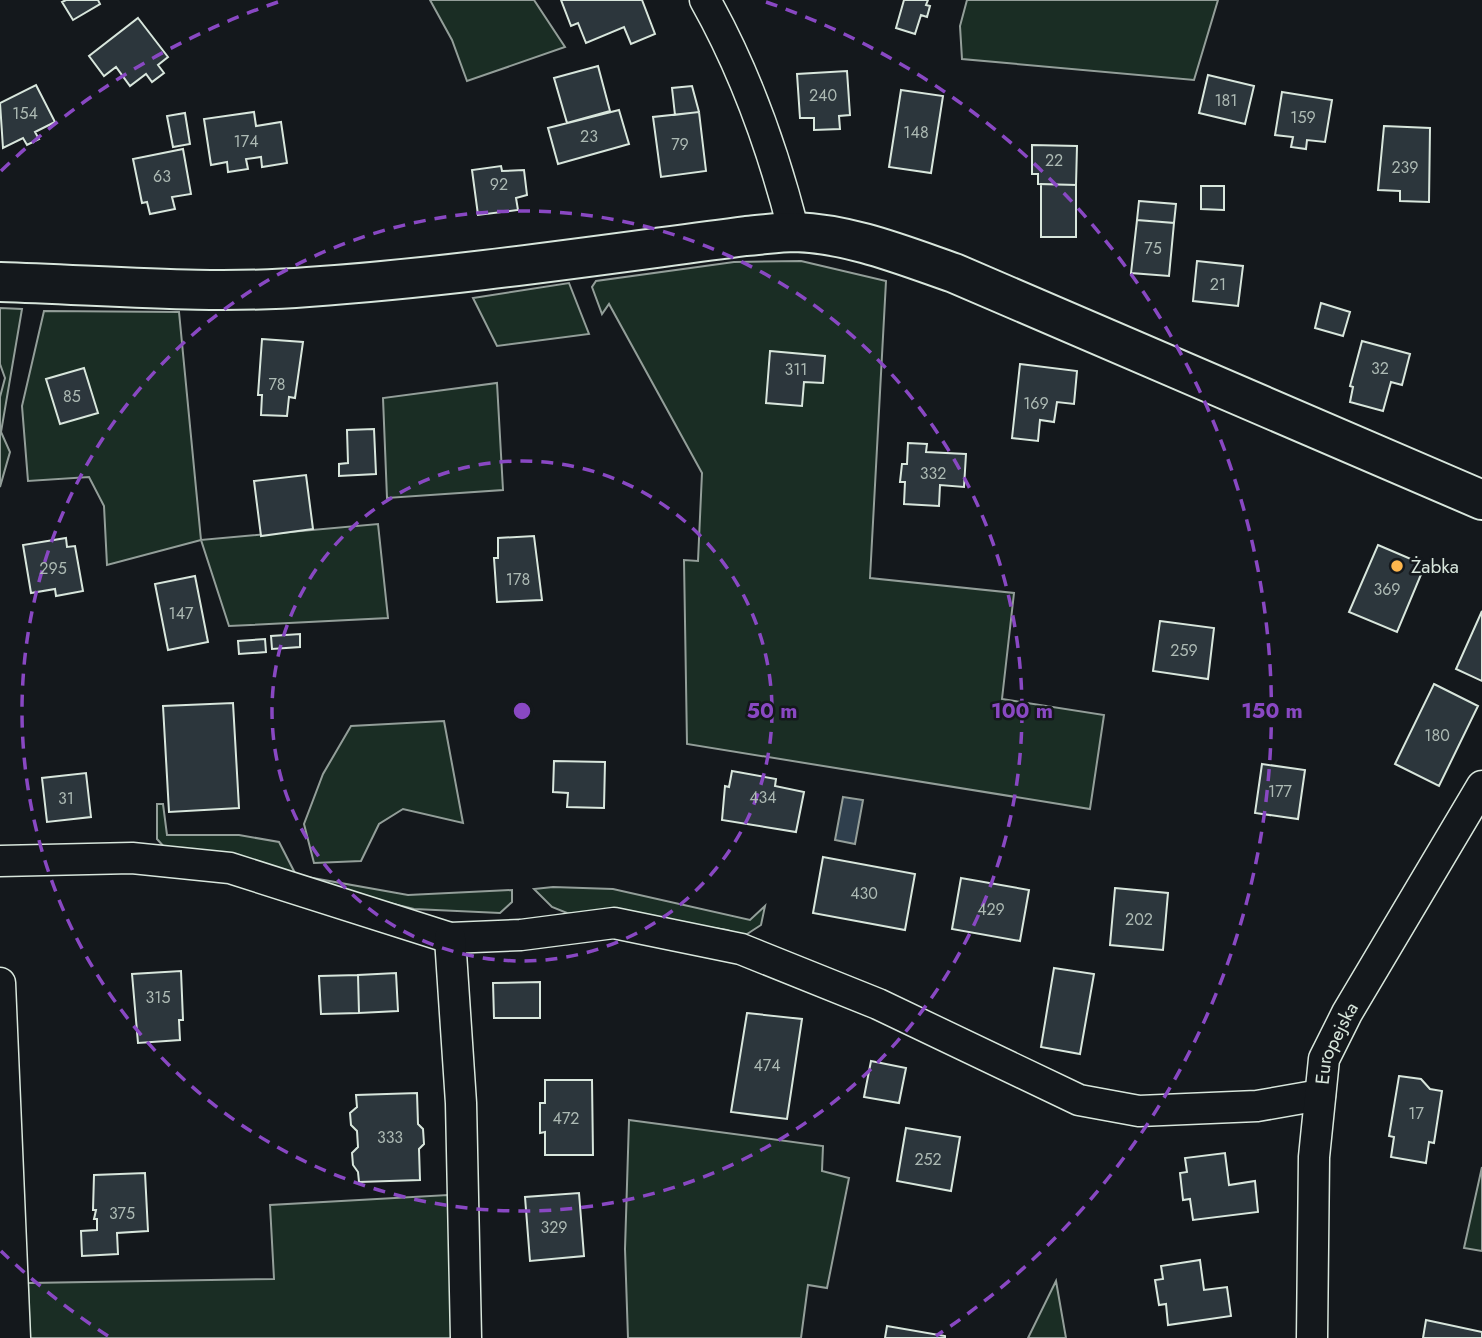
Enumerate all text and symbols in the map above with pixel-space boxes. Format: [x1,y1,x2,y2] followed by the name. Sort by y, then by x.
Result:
[809,84,837,107] house number: 240
[1214,89,1238,112] house number: 181
[12,102,38,125] house number: 154
[1290,106,1316,129] house number: 159
[903,121,929,144] house number: 148
[580,125,598,148] house number: 23
[234,130,258,153] house number: 174
[671,133,689,156] house number: 79
[1045,149,1063,172] house number: 22
[1391,156,1419,179] house number: 239
[153,165,171,188] house number: 63
[490,173,508,196] house number: 92
[1144,237,1162,260] house number: 75
[1210,273,1226,296] house number: 21
[1371,357,1389,380] house number: 32
[784,358,808,381] house number: 311
[268,373,286,396] house number: 78
[63,385,81,408] house number: 85
[1023,392,1049,415] house number: 169
[920,462,946,485] house number: 332
[1411,553,1459,580] place label: Żabka
[39,557,67,580] house number: 295
[1389,558,1405,574] marker: Żabka
[506,568,530,591] house number: 178
[1373,578,1401,601] house number: 369
[169,602,194,625] house number: 147
[1170,639,1198,662] house number: 259
[747,696,797,726] text: 50 m
[991,696,1053,726] text: 100 m
[1241,696,1303,726] text: 150 m
[510,699,534,723] centre of rings
[1424,724,1450,747] house number: 180
[1268,780,1293,803] house number: 177
[749,786,777,809] house number: 434
[58,787,74,810] house number: 31
[850,882,878,905] house number: 430
[977,898,1005,921] house number: 429
[1125,908,1153,931] house number: 202
[146,986,170,1009] house number: 315
[1308,997,1365,1086] street label: Europejska
[753,1054,781,1077] house number: 474
[1408,1102,1424,1125] house number: 17
[553,1107,579,1130] house number: 472
[377,1126,403,1149] house number: 333
[914,1148,942,1171] house number: 252
[109,1202,135,1225] house number: 375
[540,1216,568,1239] house number: 329

